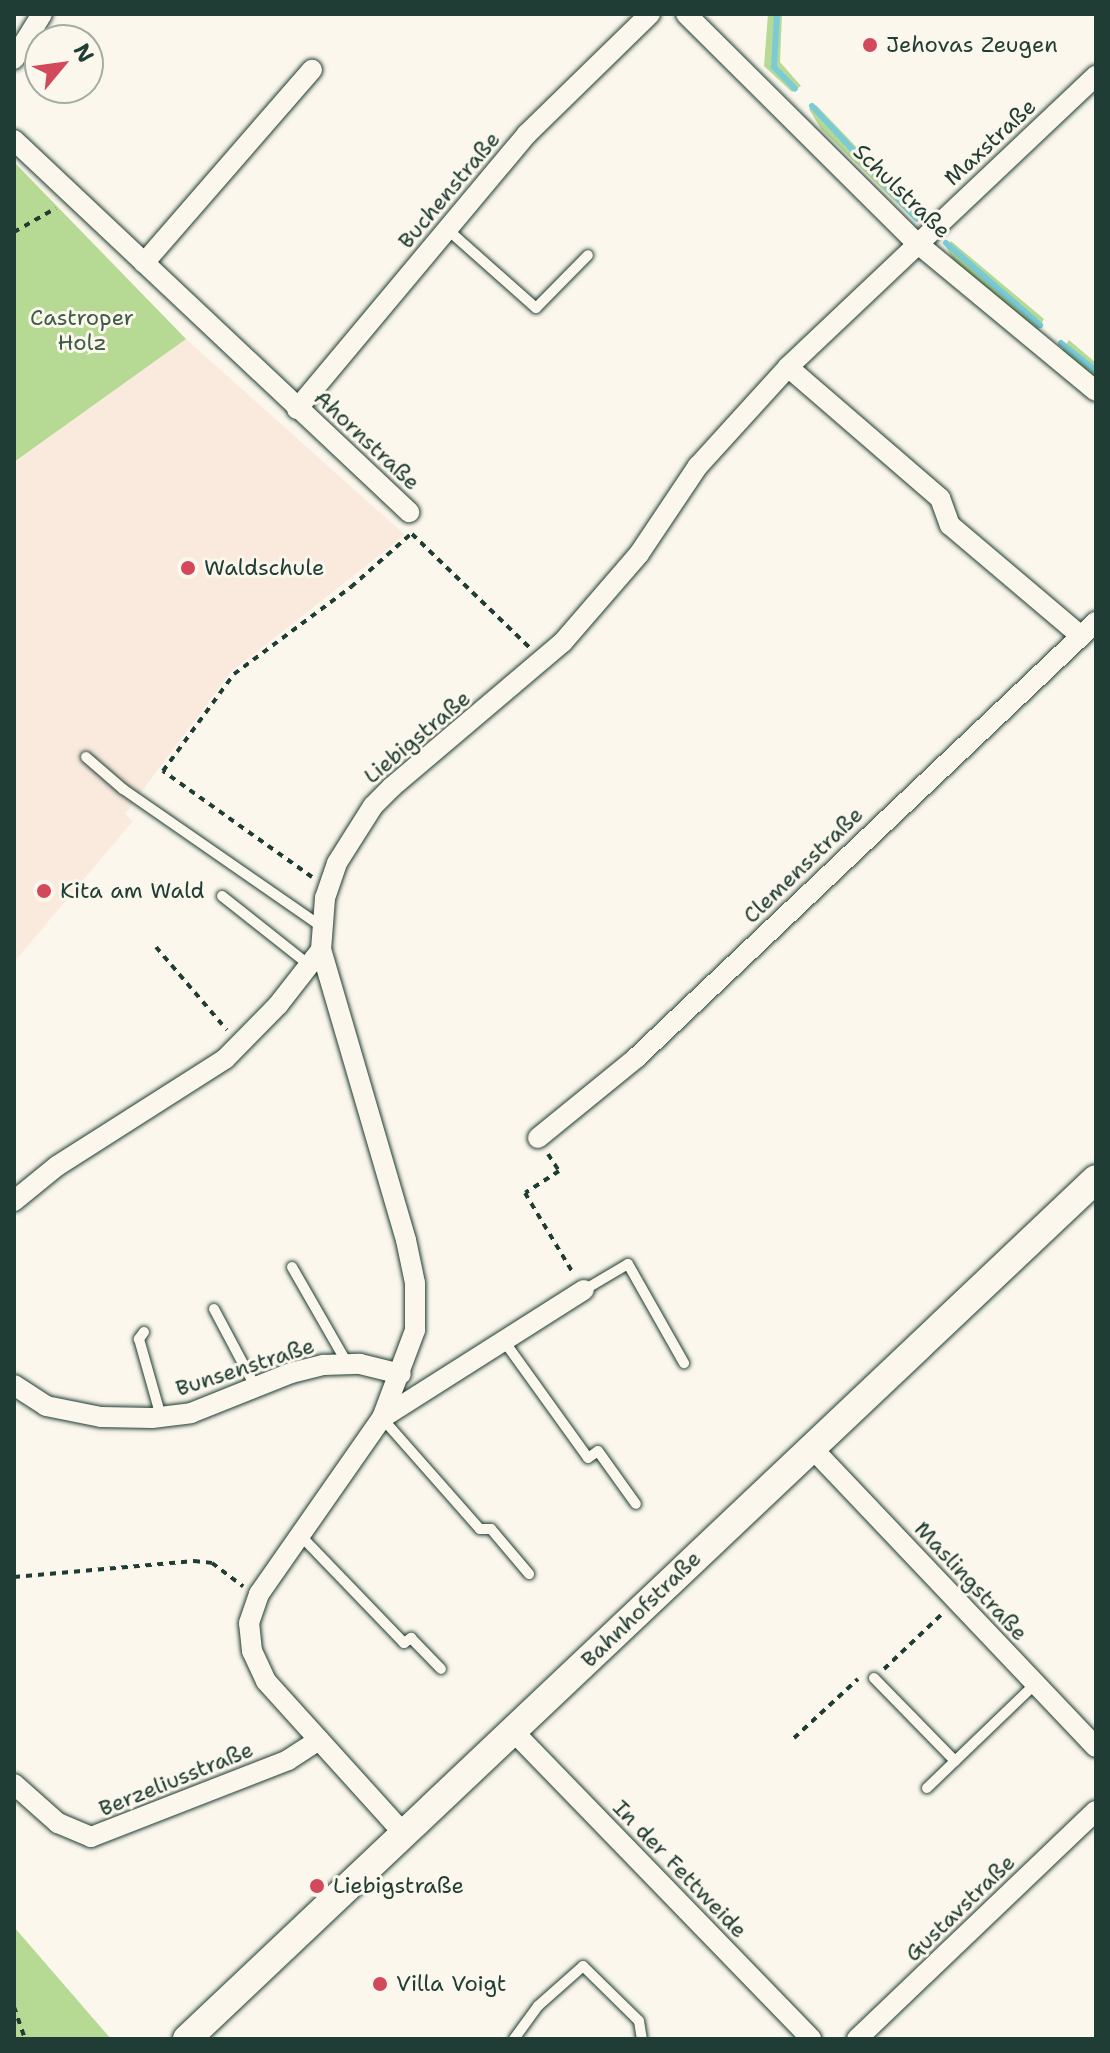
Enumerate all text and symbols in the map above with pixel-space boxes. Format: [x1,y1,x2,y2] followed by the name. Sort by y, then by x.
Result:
[24,24,104,104] north arrow
[886,32,1058,58] place label: Jehovas Zeugen
[861,36,879,54] marker: Jehovas Zeugen
[67,38,101,68] text: N
[939,93,1041,191] street label: Maxstraße
[392,126,506,254] street label: Buchenstraße
[848,138,956,244] street label: Schulstraße
[30,304,134,356] park label: Castroper Holz
[309,384,425,496] street label: Ahornstraße
[204,555,324,581] place label: Waldschule
[179,559,197,577] marker: Waldschule
[358,685,476,789] street label: Liebigstraße
[738,801,868,929] street label: Clemensstraße
[60,878,204,904] place label: Kita am Wald
[35,882,53,900] marker: Kita am Wald
[172,1332,318,1402] street label: Bunsenstraße
[909,1516,1033,1646] street label: Maslingstraße
[576,1545,706,1673] street label: Bahnhofstraße
[95,1736,257,1822] street label: Berzeliusstraße
[607,1795,753,1943] street label: In der Fettweide
[900,1849,1020,1967] street label: Gustavstraße
[333,1873,464,1899] place label: Liebigstraße
[308,1877,326,1895] marker: Liebigstraße
[396,1971,506,1997] place label: Villa Voigt
[371,1975,389,1993] marker: Villa Voigt

